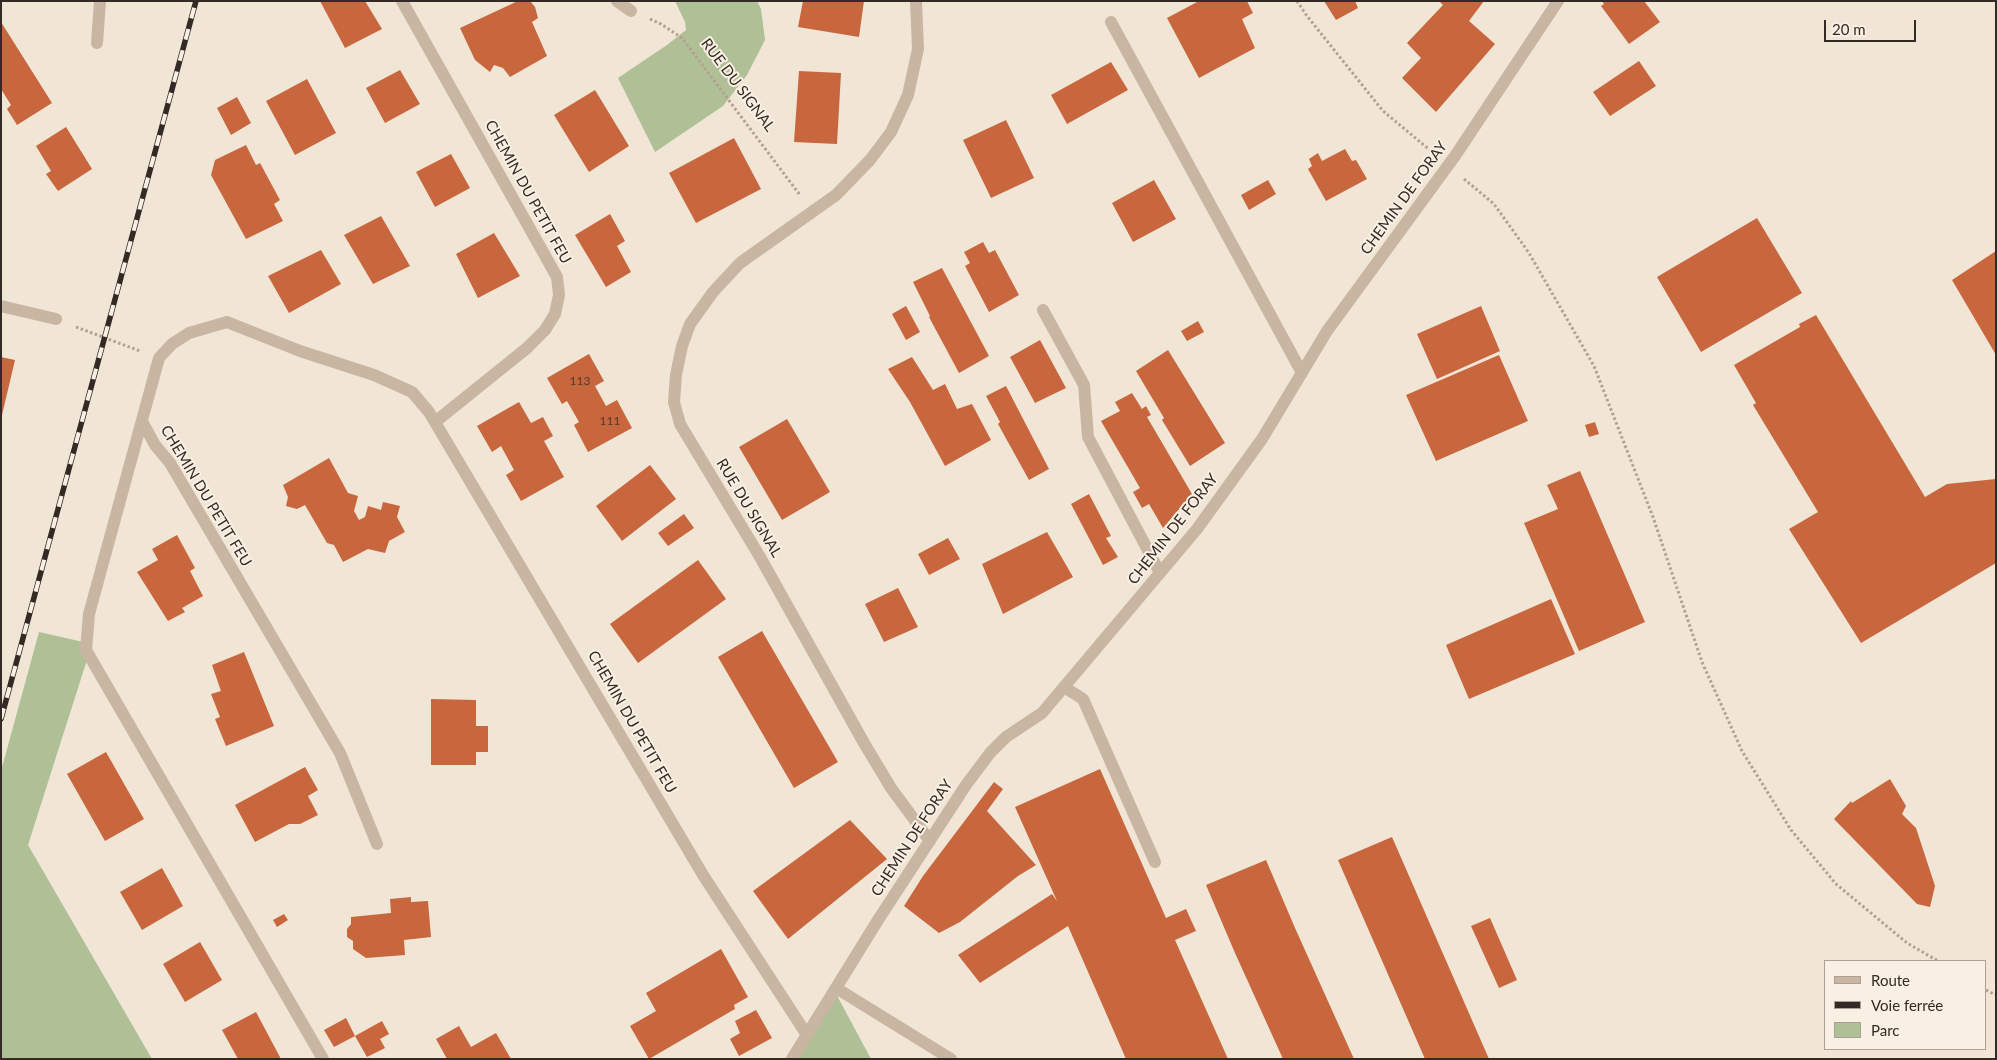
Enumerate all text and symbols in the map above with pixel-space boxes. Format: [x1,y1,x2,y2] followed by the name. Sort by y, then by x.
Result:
[1827,10,1920,42] scale bar
[1832,20,1866,38] text: 20 m
[697,35,779,135] street label: RUE DU SIGNAL
[481,117,575,267] street label: CHEMIN DU PETIT FEU
[1357,138,1451,258] street label: CHEMIN DE FORAY
[570,374,590,388] house number: 113
[600,414,620,428] house number: 111
[157,422,255,570] street label: CHEMIN DU PETIT FEU
[713,455,785,561] street label: RUE DU SIGNAL
[1124,470,1222,588] street label: CHEMIN DE FORAY
[584,648,680,796] street label: CHEMIN DU PETIT FEU
[867,776,957,900] street label: CHEMIN DE FORAY
[1824,960,1987,1050] legend
[1871,971,1910,989] text: Route
[1871,996,1943,1014] text: Voie ferrée
[1871,1021,1900,1039] text: Parc

